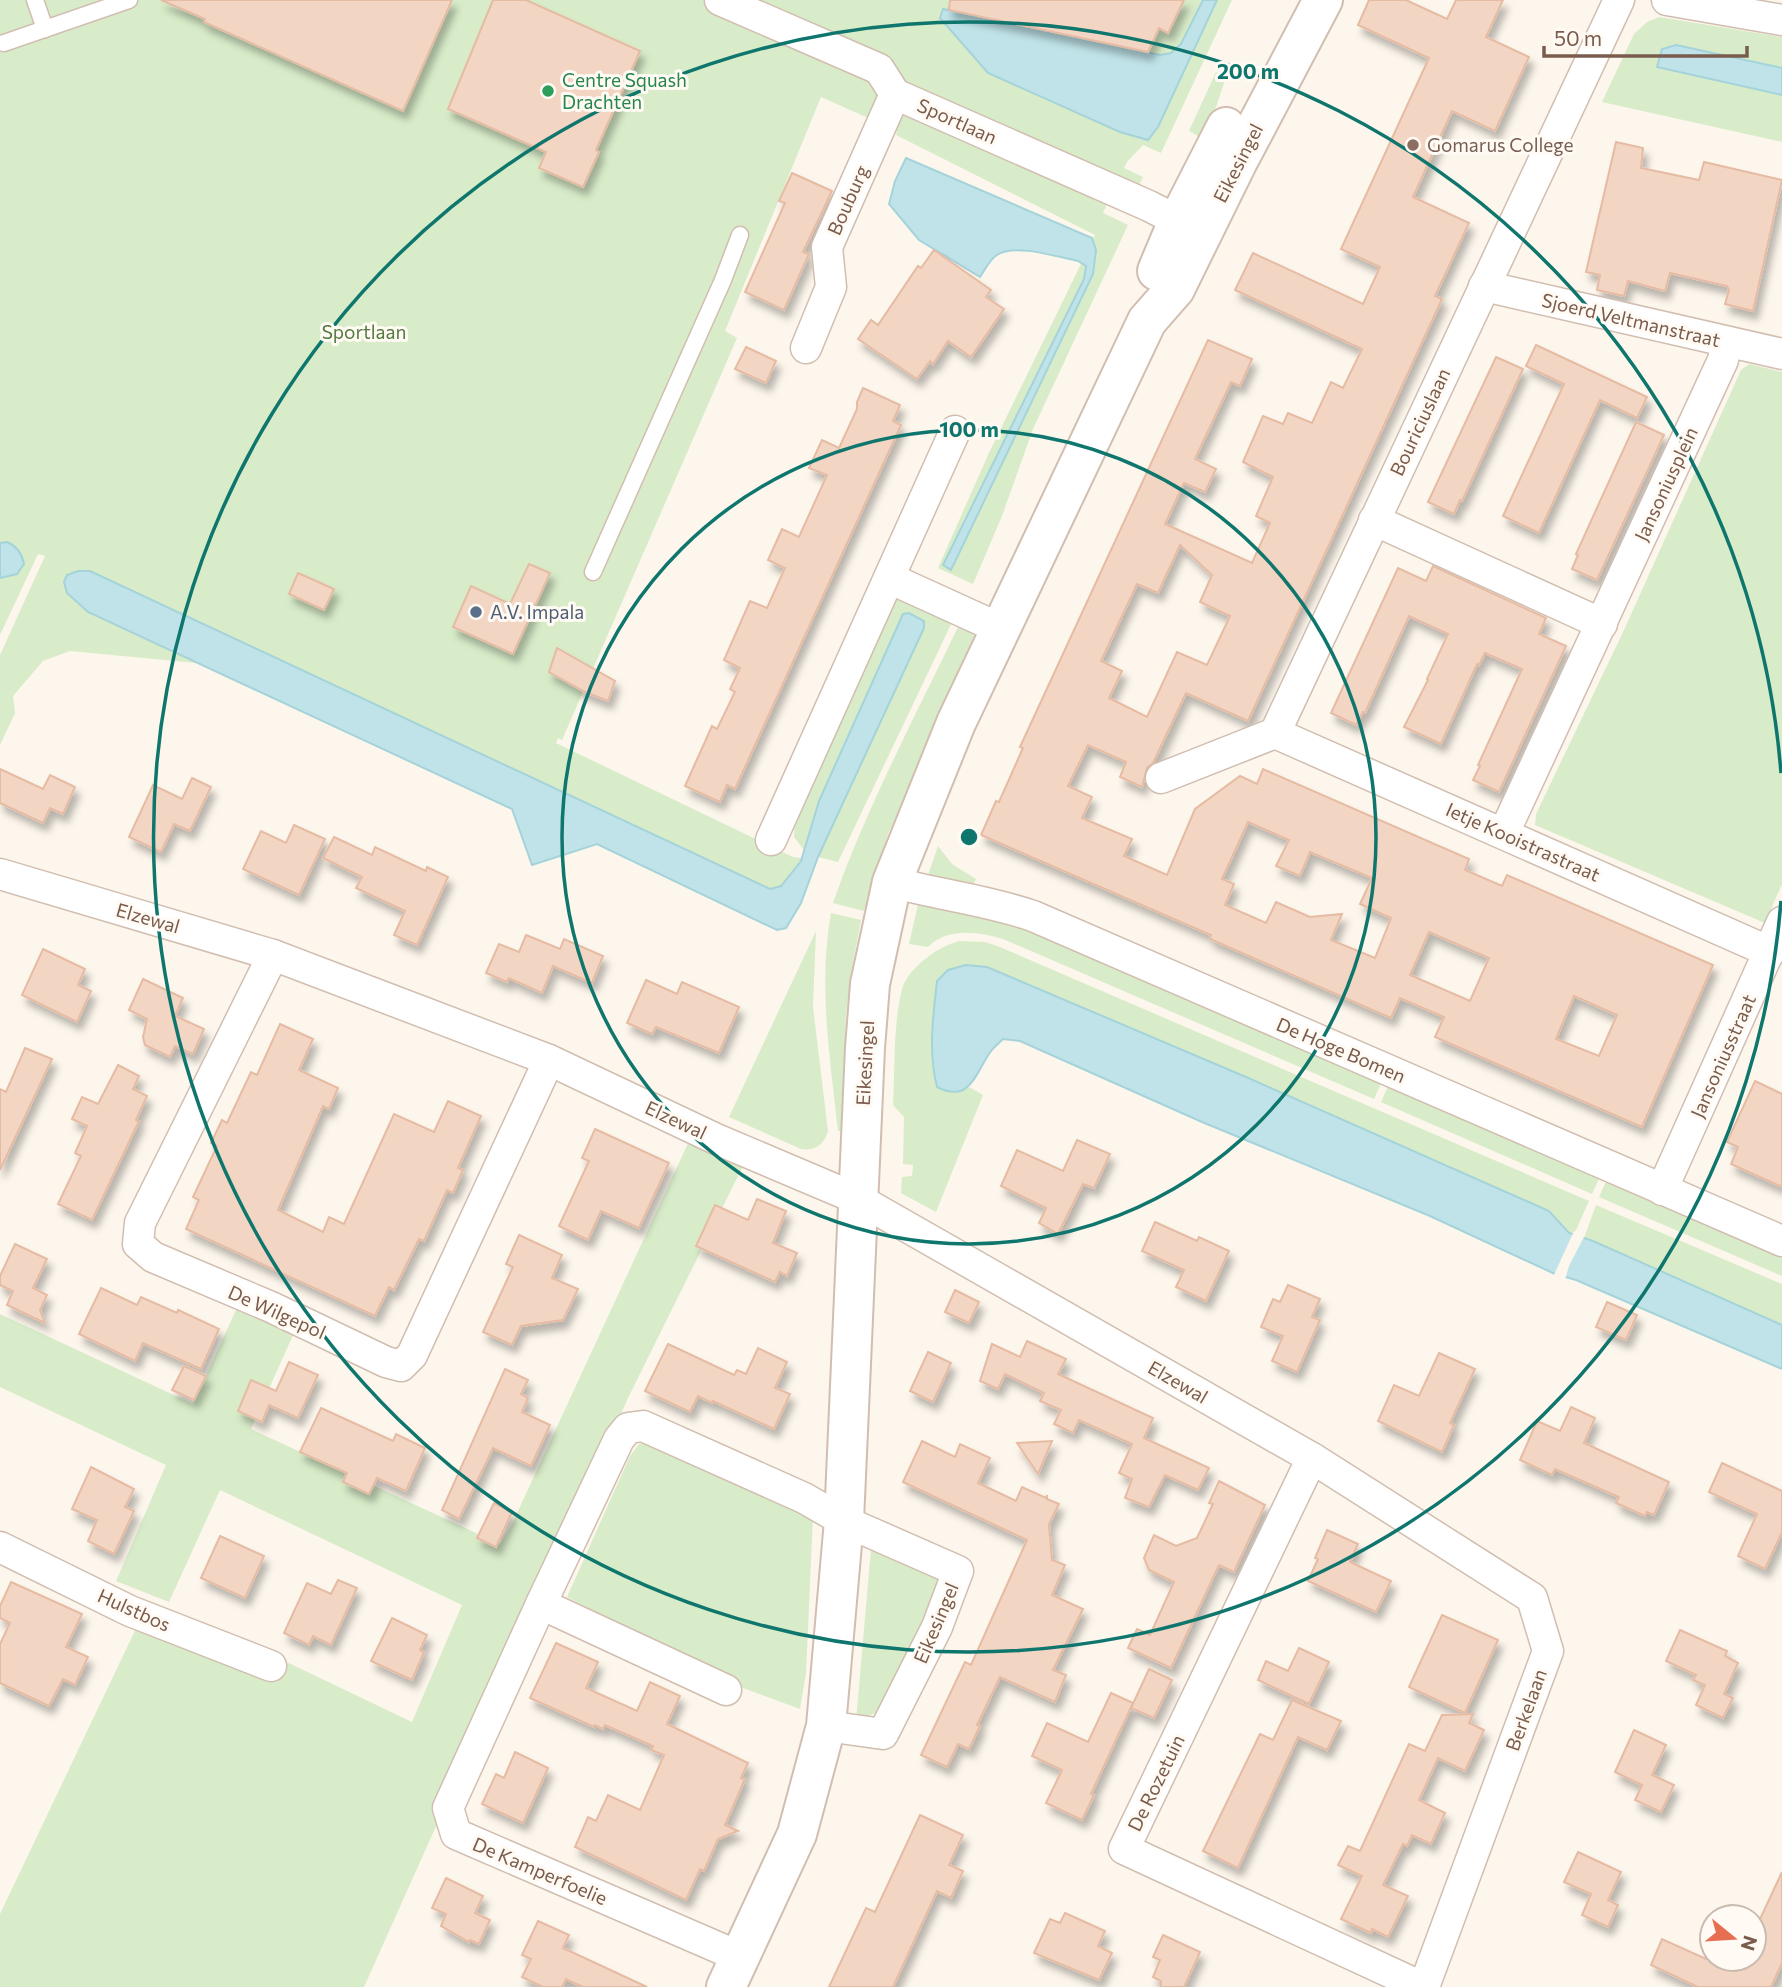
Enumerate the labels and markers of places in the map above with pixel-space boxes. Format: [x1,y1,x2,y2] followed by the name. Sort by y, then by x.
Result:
[562,68,687,113] place label: Centre Squash Drachten
[540,83,556,99] marker: Centre Squash Drachten
[1427,133,1573,156] place label: Gomarus College
[1405,137,1421,153] marker: Gomarus College
[490,600,584,623] place label: A.V. Impala
[468,604,484,620] marker: A.V. Impala
[957,825,981,849] centre of rings

